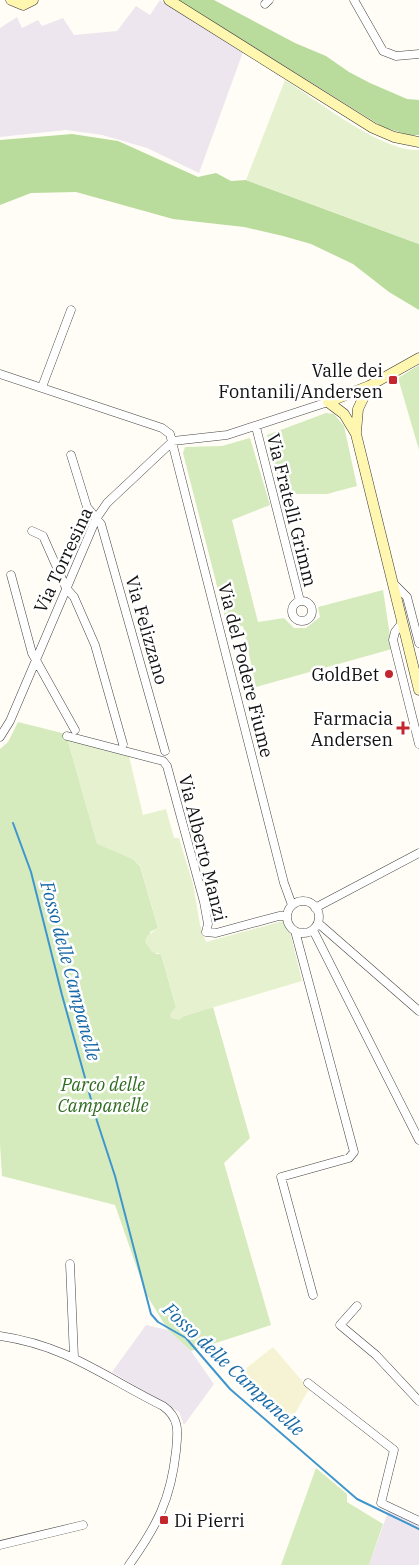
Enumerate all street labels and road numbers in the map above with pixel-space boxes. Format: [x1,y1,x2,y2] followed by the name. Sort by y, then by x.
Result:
[262,431,322,589] street label: Via Fratelli Grimm
[29,503,98,616] street label: Via Torresina
[120,573,174,687] street label: Via Felizzano
[213,580,279,760] street label: Via del Podere Fiume
[174,772,232,924] street label: Via Alberto Manzi

